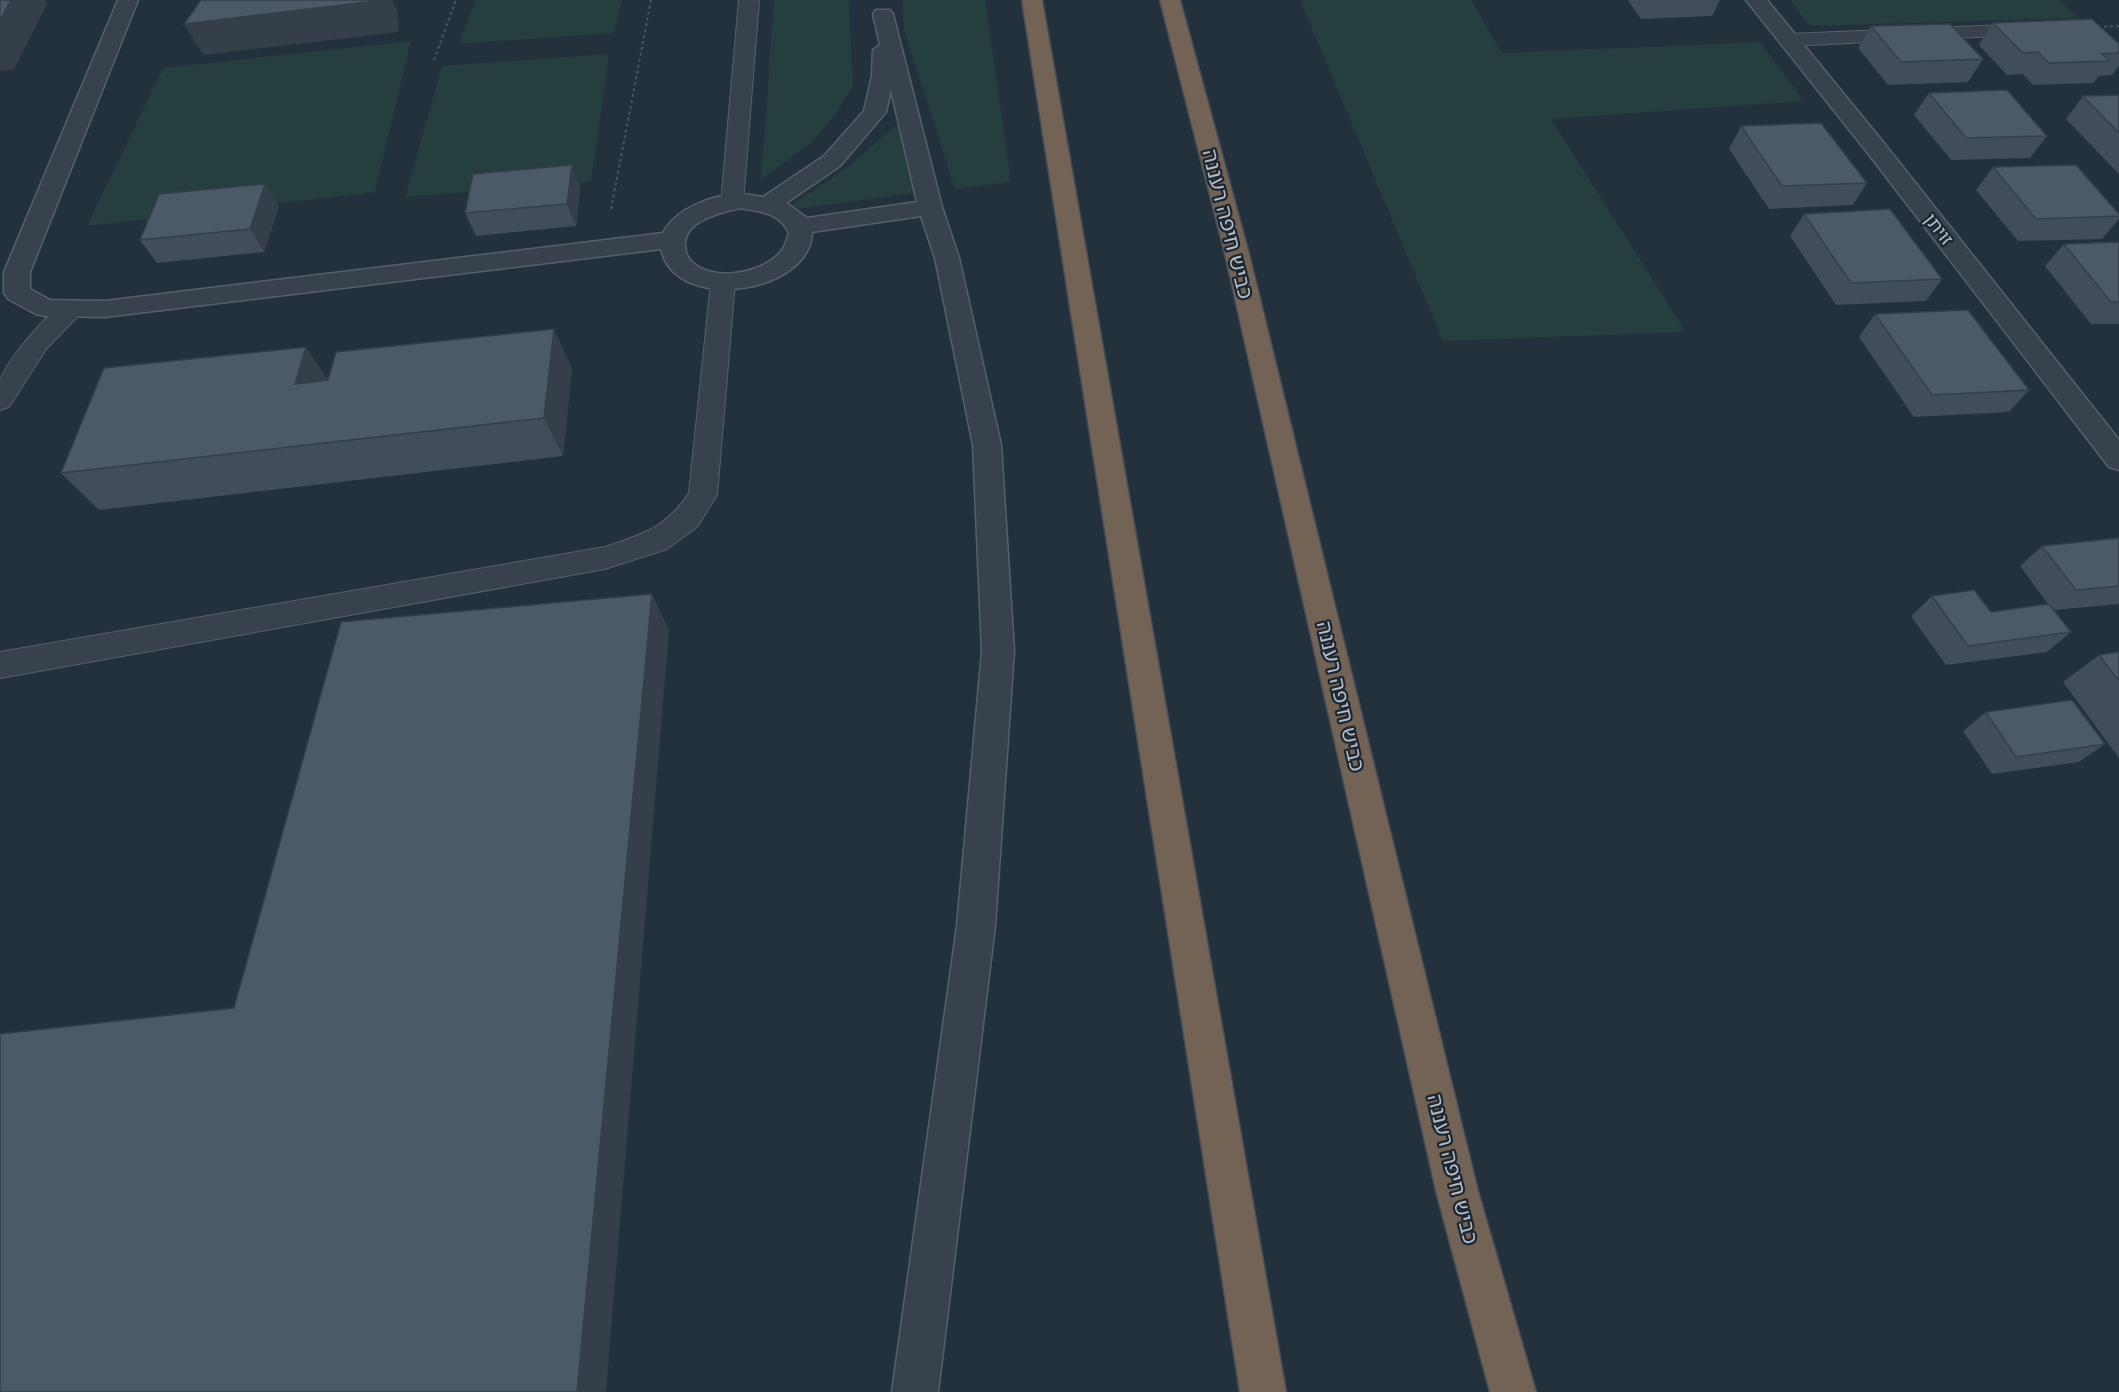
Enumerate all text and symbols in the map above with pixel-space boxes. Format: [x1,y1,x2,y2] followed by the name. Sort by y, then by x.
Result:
[1195,146,1261,302] street label: כביש חיפה רעננה
[1919,208,1960,250] street label: זויתן
[1310,618,1372,774] street label: כביש חיפה רעננה
[1420,1091,1486,1247] street label: כביש חיפה רעננה

